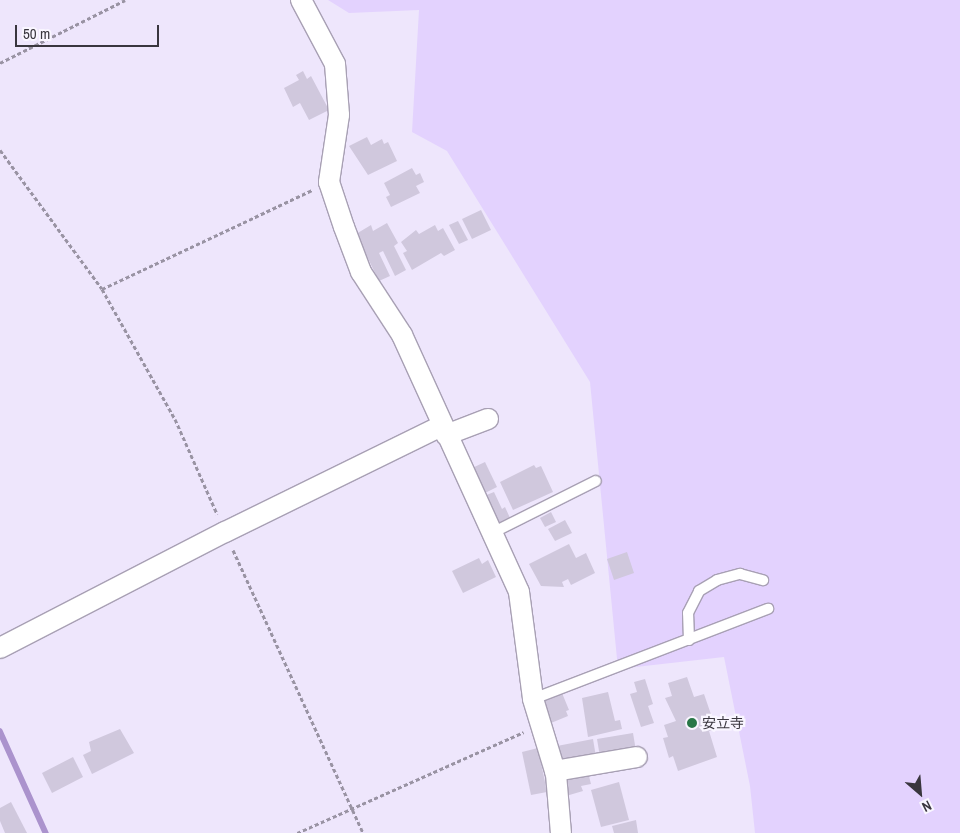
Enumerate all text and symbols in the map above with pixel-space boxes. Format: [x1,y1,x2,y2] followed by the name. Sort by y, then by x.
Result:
[18,15,161,47] scale bar
[23,23,50,44] text: 50 m
[702,715,744,731] place label: 安立寺
[686,717,698,729] marker: 安立寺
[895,768,945,818] north arrow
[919,796,935,816] text: N

